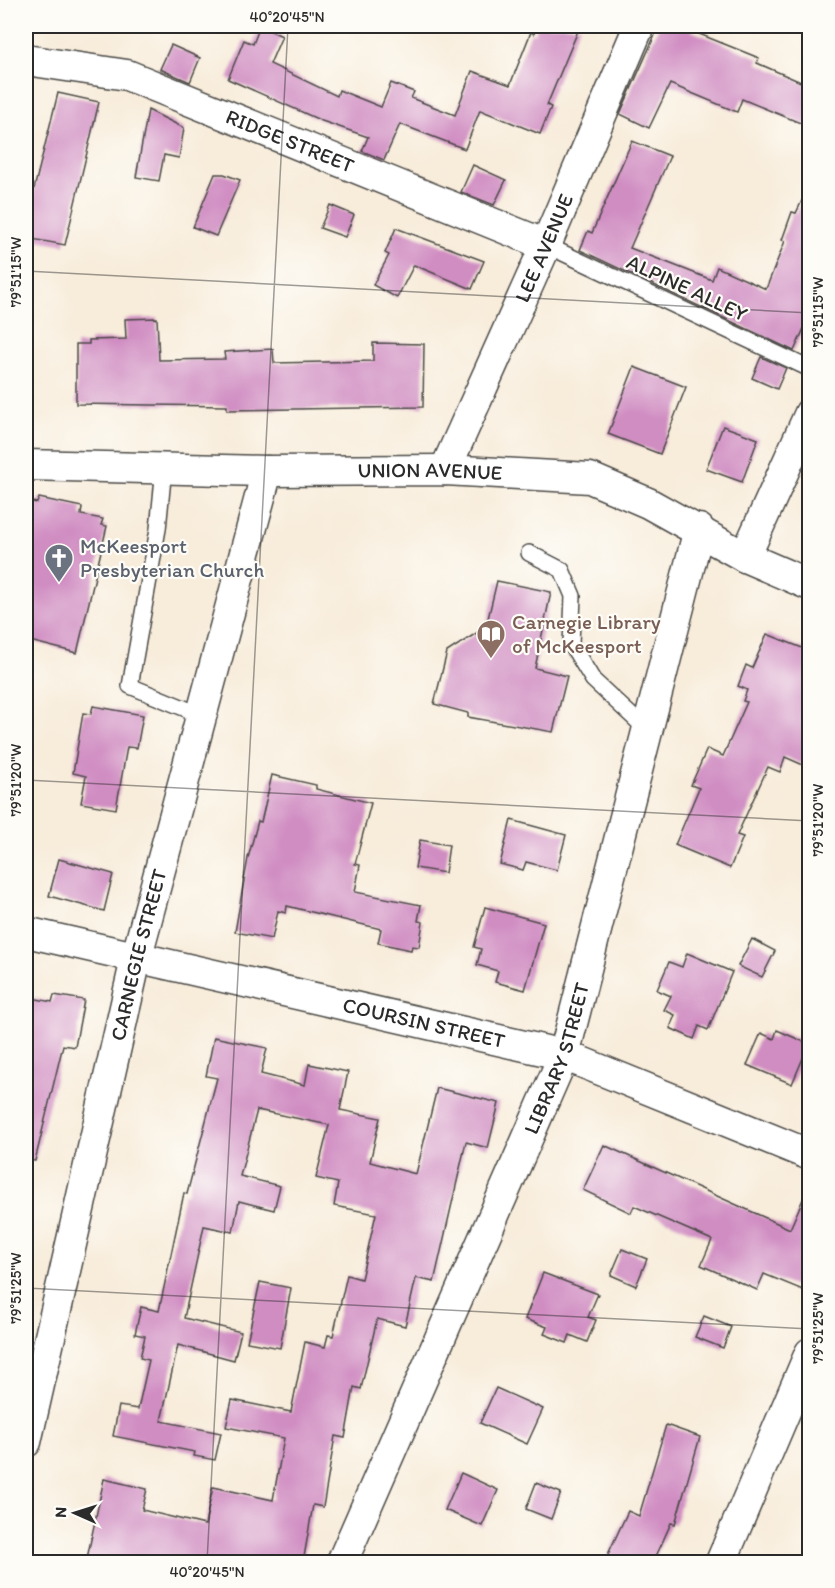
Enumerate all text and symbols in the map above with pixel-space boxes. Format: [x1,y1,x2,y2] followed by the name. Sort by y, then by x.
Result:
[249,8,325,26] text: 40°20'45"N
[222,103,358,178] street label: RIDGE STREET
[509,190,578,306] street label: LEE AVENUE
[7,237,25,307] text: 79°51'15"W
[623,249,752,326] street label: ALPINE ALLEY
[809,277,827,347] text: 79°51'15"W
[357,457,503,485] street label: UNION AVENUE
[80,533,264,582] place label: McKeesport Presbyterian Church
[43,542,75,584] church icon: McKeesport Presbyterian Church
[512,609,661,658] place label: Carnegie Library of McKeesport
[475,618,507,660] library icon: Carnegie Library of McKeesport
[7,743,25,816] text: 79°51'20"W
[809,783,827,856] text: 79°51'20"W
[105,866,172,1043] street label: CARNEGIE STREET
[518,980,594,1138] street label: LIBRARY STREET
[340,992,508,1053] street label: COURSIN STREET
[7,1252,25,1324] text: 79°51'25"W
[809,1292,827,1364] text: 79°51'25"W
[45,1483,105,1543] north arrow
[51,1506,70,1518] text: N
[169,1563,245,1581] text: 40°20'45"N

